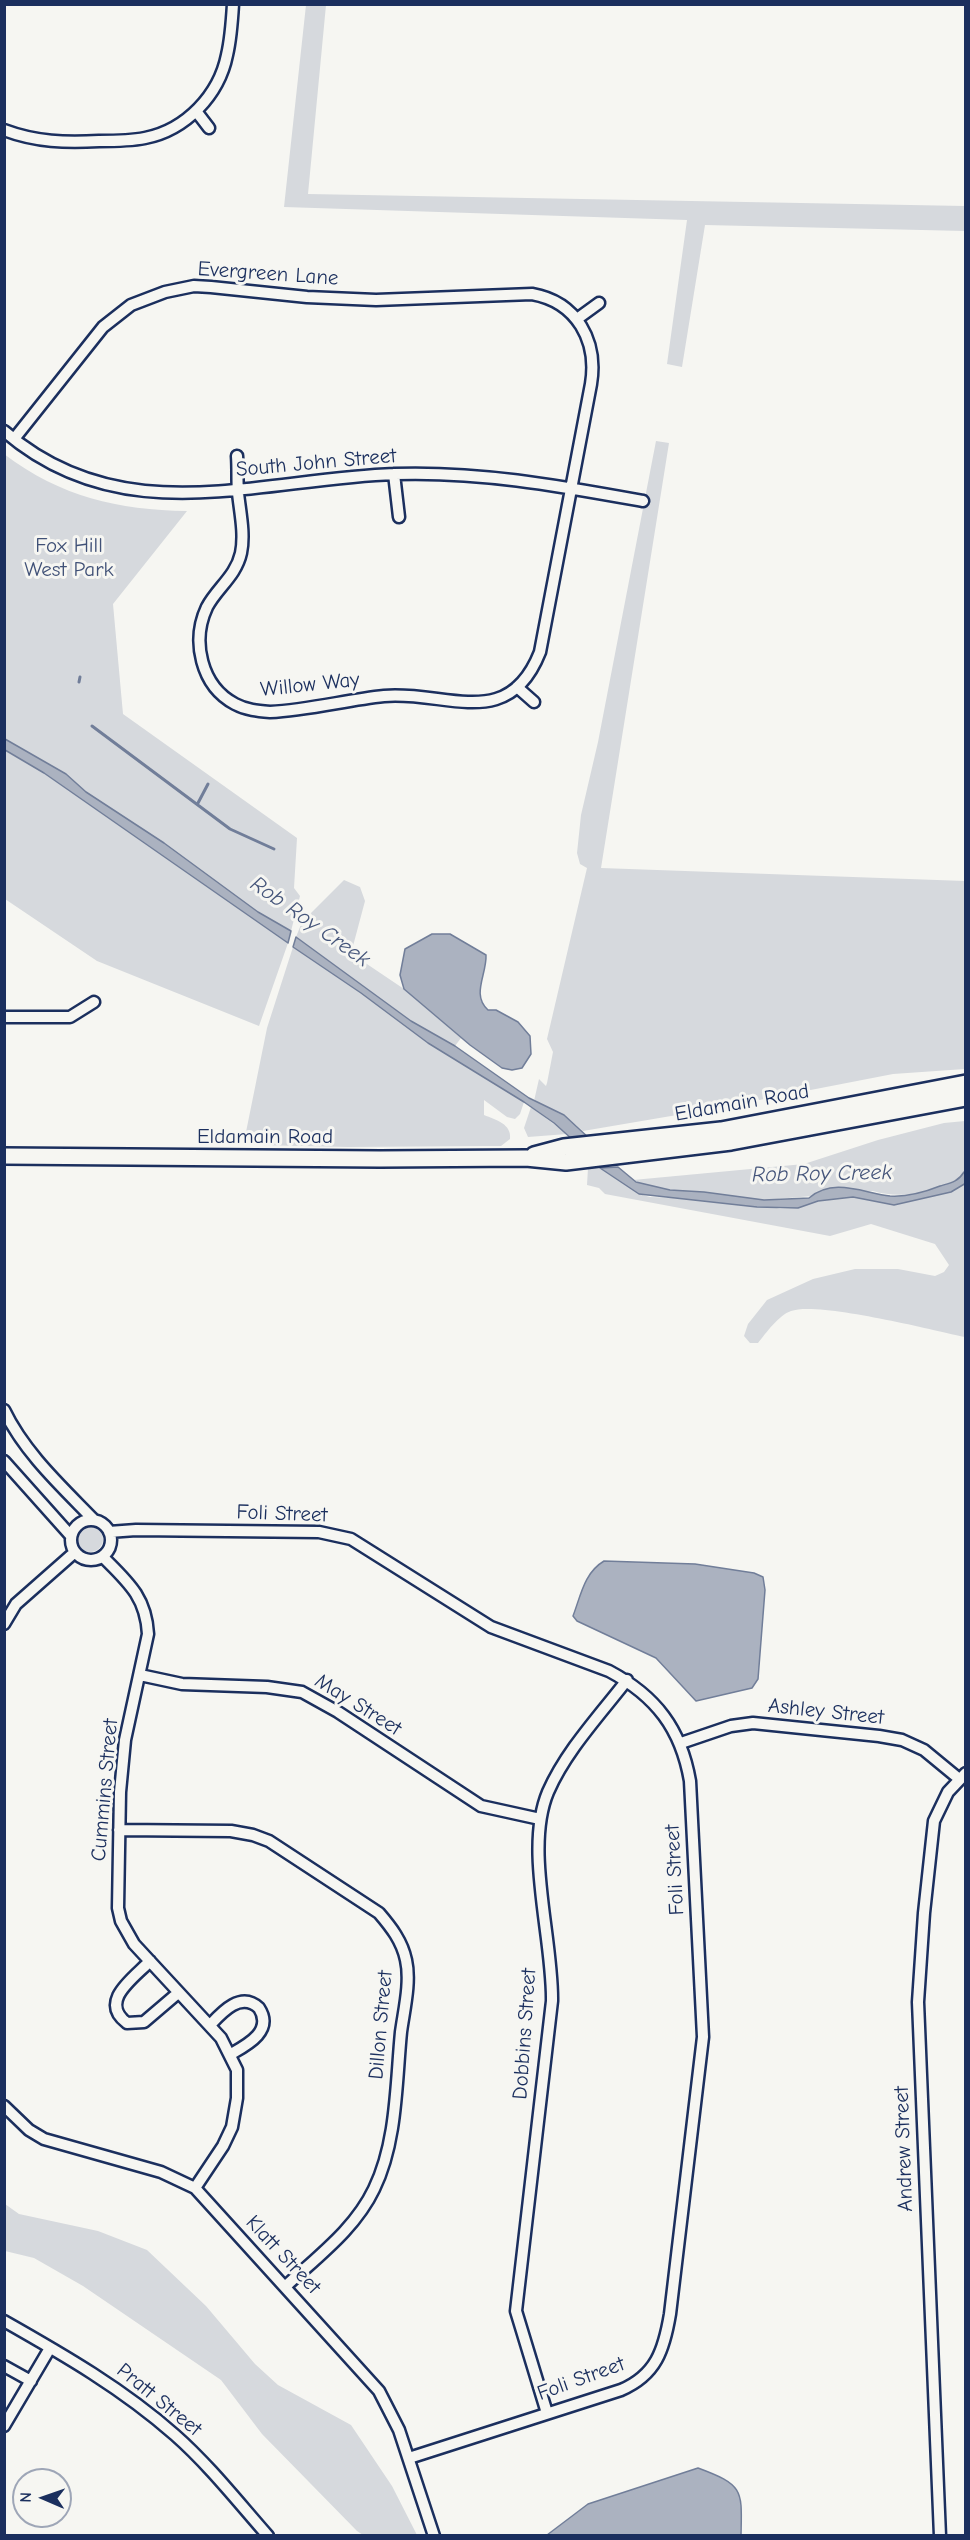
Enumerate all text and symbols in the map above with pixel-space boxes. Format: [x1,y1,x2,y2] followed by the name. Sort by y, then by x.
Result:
[197,257,339,291] street label: Evergreen Lane
[235,443,397,483] street label: South John Street
[24,533,114,583] park label: Fox Hill West Park
[259,667,361,703] street label: Willow Way
[245,871,375,973] water label: Rob Roy Creek
[673,1079,811,1127] street label: Eldamain Road
[197,1124,333,1150] street label: Eldamain Road
[752,1160,892,1188] water label: Rob Roy Creek
[236,1500,328,1528] street label: Foli Street
[310,1669,406,1741] street label: May Street
[767,1693,885,1731] street label: Ashley Street
[86,1718,124,1862] street label: Cummins Street
[660,1824,690,1916] street label: Foli Street
[508,1968,542,2100] street label: Dobbins Street
[364,1969,398,2081] street label: Dillon Street
[889,2086,919,2212] street label: Andrew Street
[240,2210,326,2300] street label: Klatt Street
[534,2352,628,2406] street label: Foli Street
[111,2358,207,2442] street label: Pratt Street
[12,2468,72,2528] north arrow
[17,2492,35,2503] text: N

